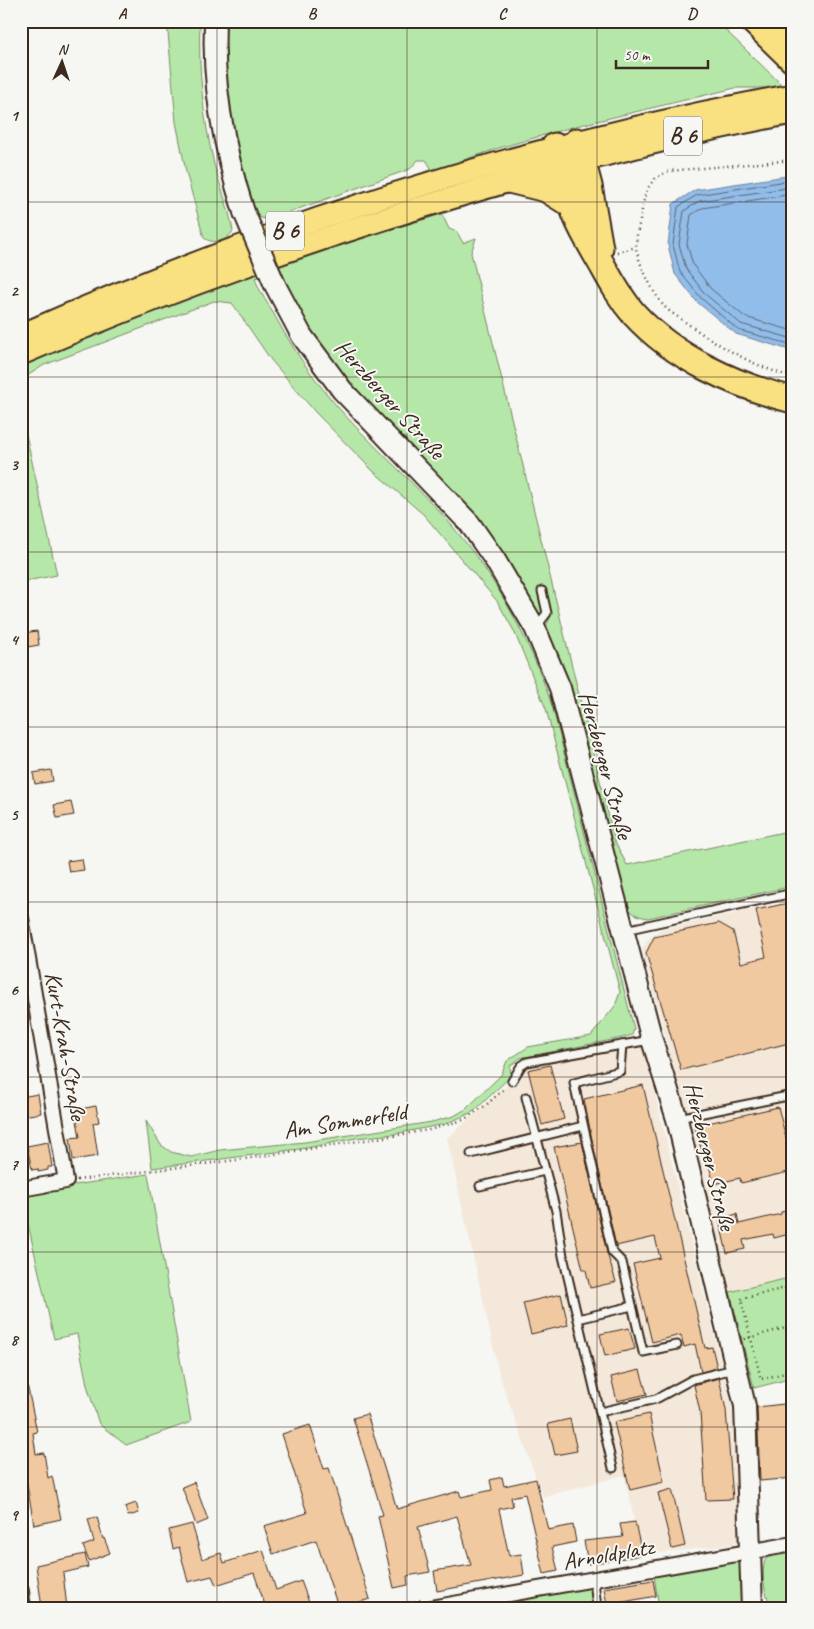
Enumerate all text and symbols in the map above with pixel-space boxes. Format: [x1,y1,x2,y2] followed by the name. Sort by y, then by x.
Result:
[118,4,128,24] text: A
[308,4,318,24] text: B
[498,4,508,24] text: C
[687,4,698,24] text: D
[38,38,88,88] north arrow
[616,38,709,70] scale bar
[58,41,70,58] text: N
[624,46,651,65] text: 50 m
[10,106,19,126] text: 1
[664,116,702,156] road number: B 6
[266,212,304,250] road number: B 6
[10,281,19,301] text: 2
[328,333,453,467] street label: Herzberger Straße
[10,455,19,475] text: 3
[10,630,19,650] text: 4
[572,688,641,844] street label: Herzberger Straße
[11,805,20,825] text: 5
[38,970,94,1125] street label: Kurt-Krah-Straße
[10,980,19,1000] text: 6
[677,1079,743,1235] street label: Herzberger Straße
[281,1096,412,1146] street label: Am Sommerfeld
[10,1155,19,1175] text: 7
[10,1330,19,1350] text: 8
[10,1505,19,1525] text: 9
[560,1531,658,1577] street label: Arnoldplatz

